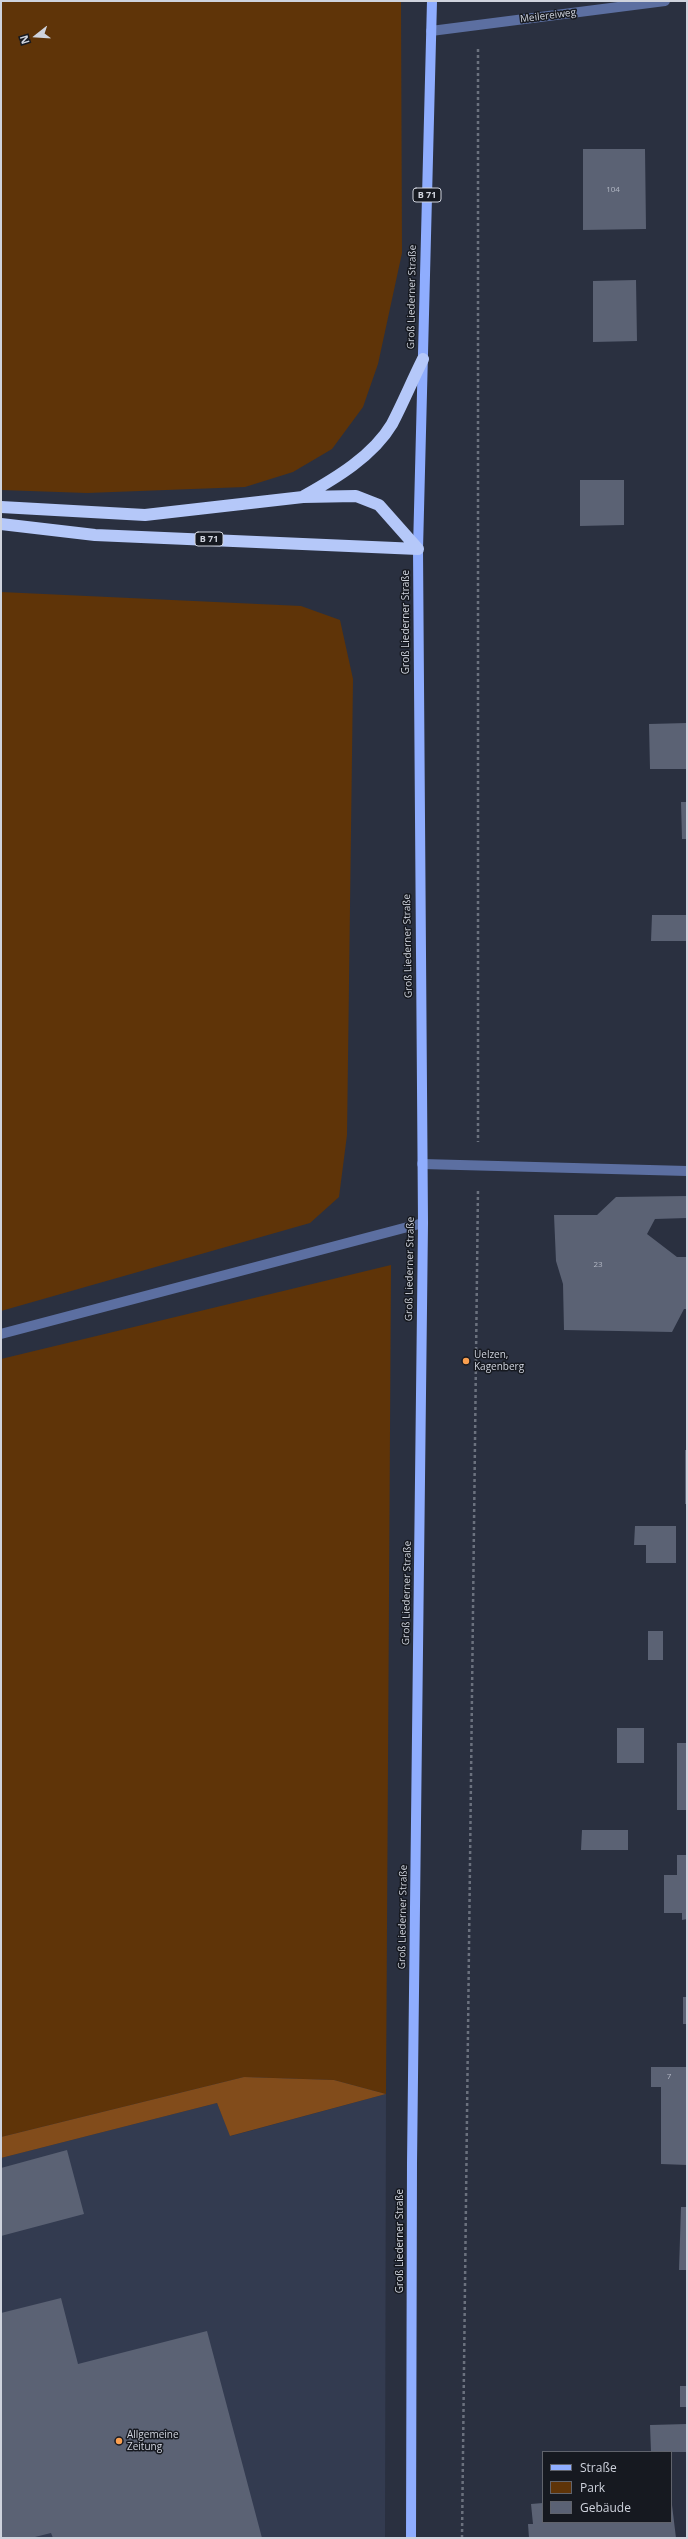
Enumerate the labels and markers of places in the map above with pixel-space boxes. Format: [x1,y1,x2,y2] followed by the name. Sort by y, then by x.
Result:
[474,1349,524,1372] place label: Uelzen, Kagenberg
[461,1356,471,1366] marker: Uelzen, Kagenberg
[127,2429,179,2452] place label: Allgemeine Zeitung
[114,2436,124,2446] marker: Allgemeine Zeitung

